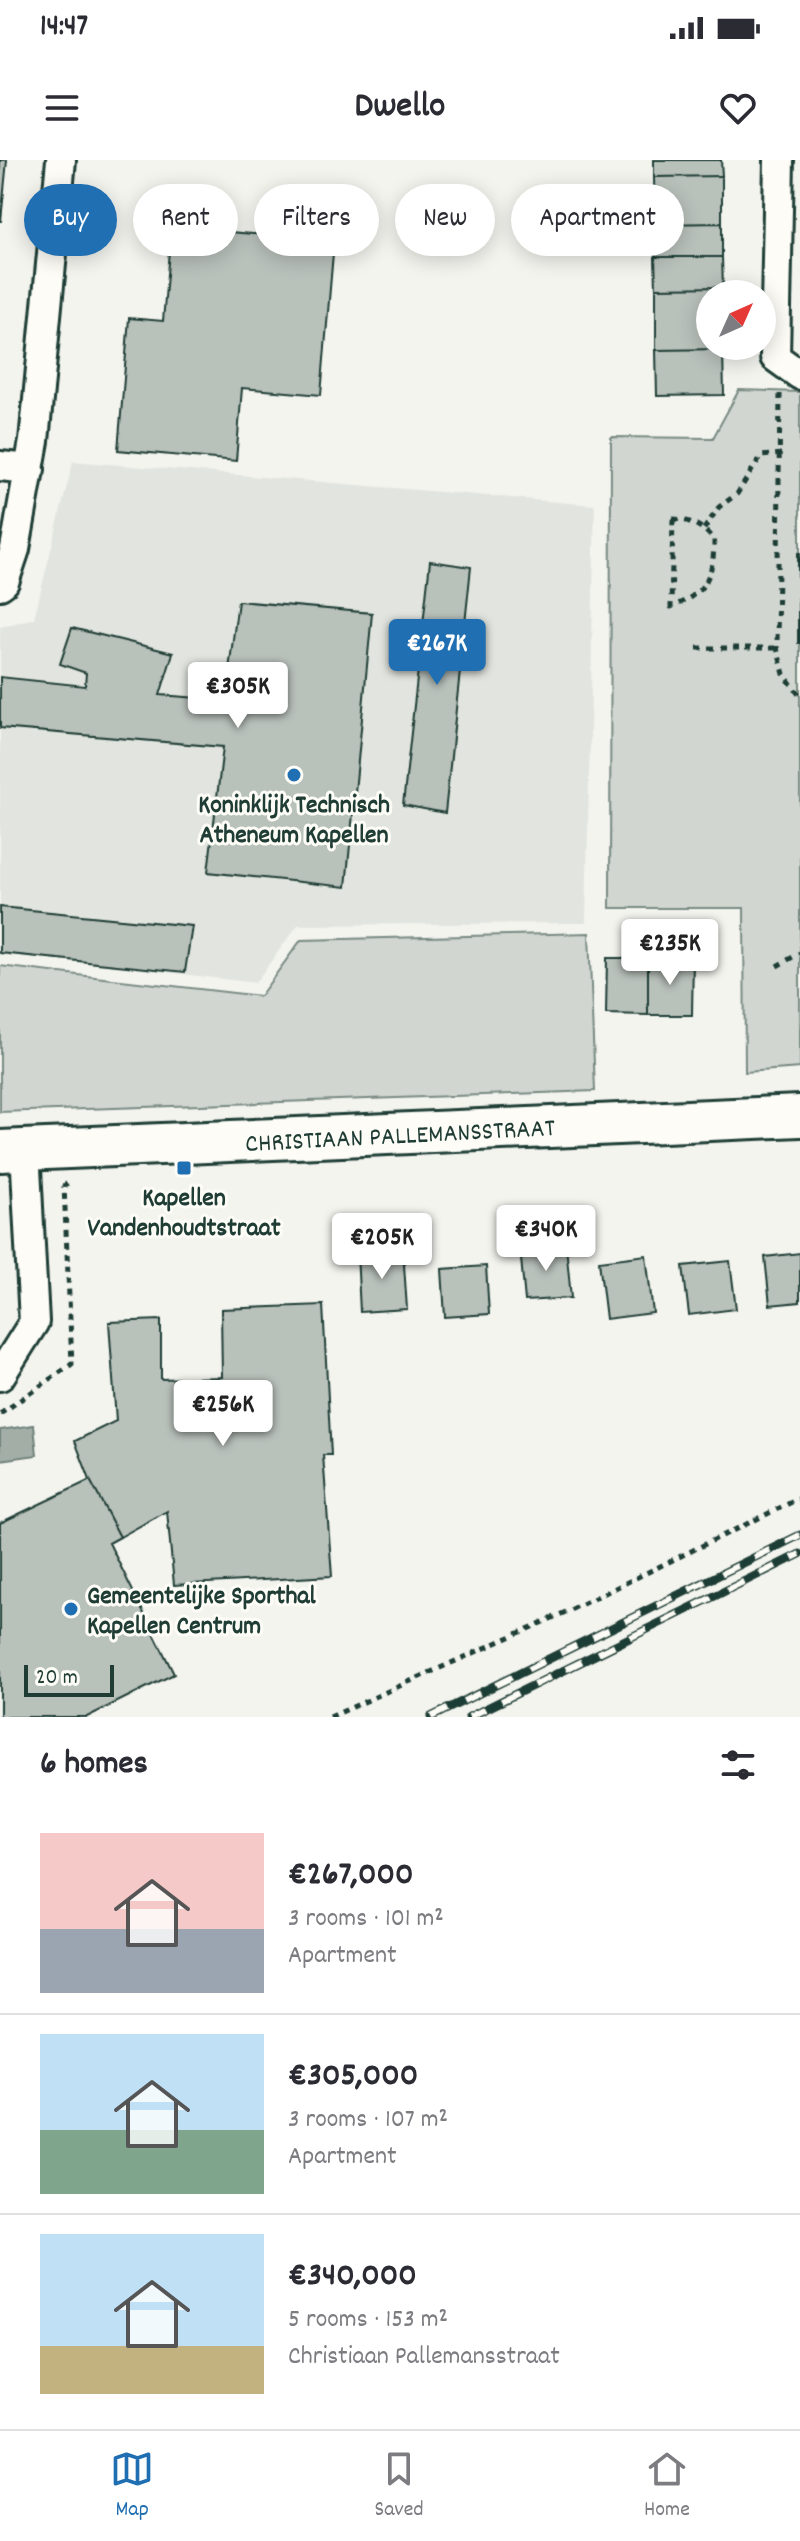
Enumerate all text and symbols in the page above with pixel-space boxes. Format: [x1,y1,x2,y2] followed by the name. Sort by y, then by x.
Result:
[40,7,88,50] text: 14:47
[355,82,445,134] text: Dwello
[40,86,84,130] icon: menu
[716,86,760,130] icon: heart
[24,184,117,256] chip: Buy
[133,184,238,256] chip: Rent
[254,184,379,256] chip: Filters
[395,184,495,256] chip: New
[511,184,684,256] chip: Apartment
[696,280,776,360] north arrow
[696,280,776,360] map controls
[381,619,493,687] pin: €267K
[407,626,467,663] text: €267K
[182,662,294,730] pin: €305K
[206,669,270,706] text: €305K
[285,766,303,784] marker: Koninklijk Technisch Atheneum Kapellen
[198,788,390,855] place label: Koninklijk Technisch Atheneum Kapellen
[614,919,726,987] pin: €235K
[639,926,701,963] text: €235K
[244,1111,557,1164] street label: CHRISTIAAN PALLEMANSSTRAAT
[175,1159,193,1177] marker: Kapellen Vandenhoudtstraat
[88,1181,281,1248] place label: Kapellen Vandenhoudtstraat
[490,1205,602,1273] pin: €340K
[514,1212,578,1249] text: €340K
[326,1213,438,1281] pin: €205K
[350,1220,414,1257] text: €205K
[167,1380,279,1448] pin: €256K
[192,1387,254,1424] text: €256K
[87,1579,317,1646] place label: Gemeentelijke Sporthal Kapellen Centrum
[62,1600,80,1618] marker: Gemeentelijke Sporthal Kapellen Centrum
[24,1661,114,1697] scale bar
[36,1663,78,1694] text: 20 m
[40,1741,148,1790] text: 6 homes
[716,1743,760,1787] icon: filters
[288,1852,414,1901] text: €267,000
[104,1865,200,1961] icon: home
[288,1901,444,1938] text: 3 rooms · 101 m²
[288,1938,397,1975] text: Apartment
[288,2053,418,2102] text: €305,000
[104,2066,200,2162] icon: home
[288,2102,448,2139] text: 3 rooms · 107 m²
[288,2139,397,2176] text: Apartment
[288,2253,417,2302] text: €340,000
[104,2266,200,2362] icon: home
[288,2302,448,2339] text: 5 rooms · 153 m²
[288,2339,560,2376] text: Christiaan Pallemansstraat
[110,2447,154,2526] tab: Map
[374,2447,424,2526] tab: Saved
[644,2447,690,2526] tab: Home

